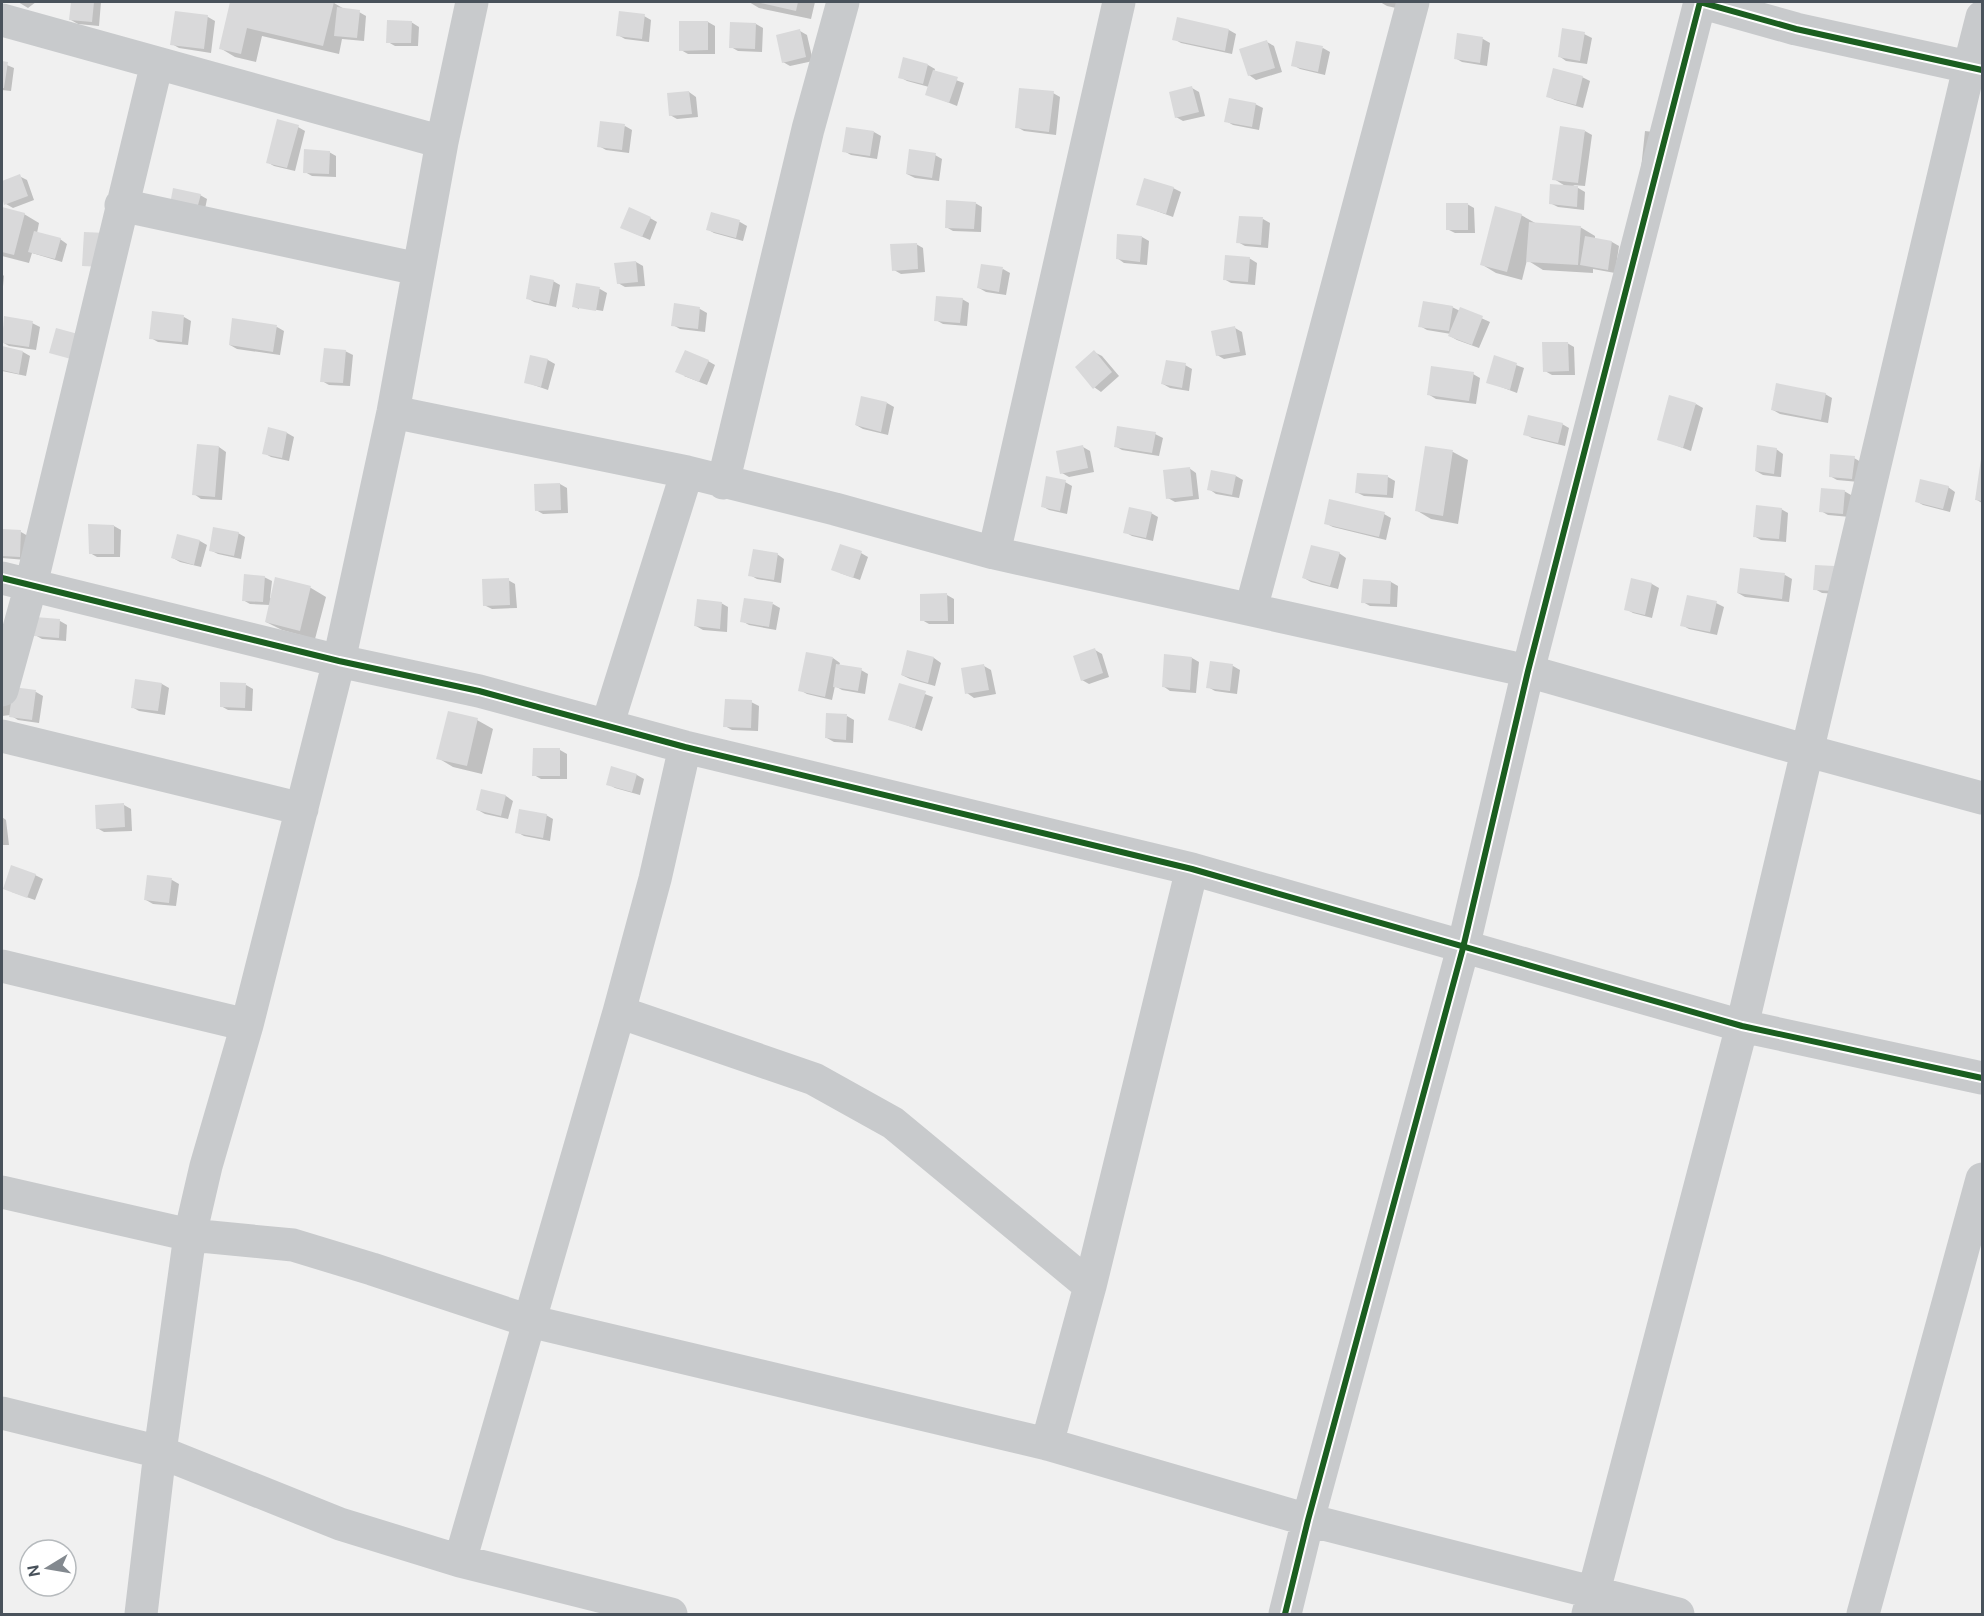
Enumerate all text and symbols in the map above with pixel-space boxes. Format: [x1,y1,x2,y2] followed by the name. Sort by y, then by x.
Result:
[18,1538,78,1598] north arrow
[22,1563,45,1578] text: N

